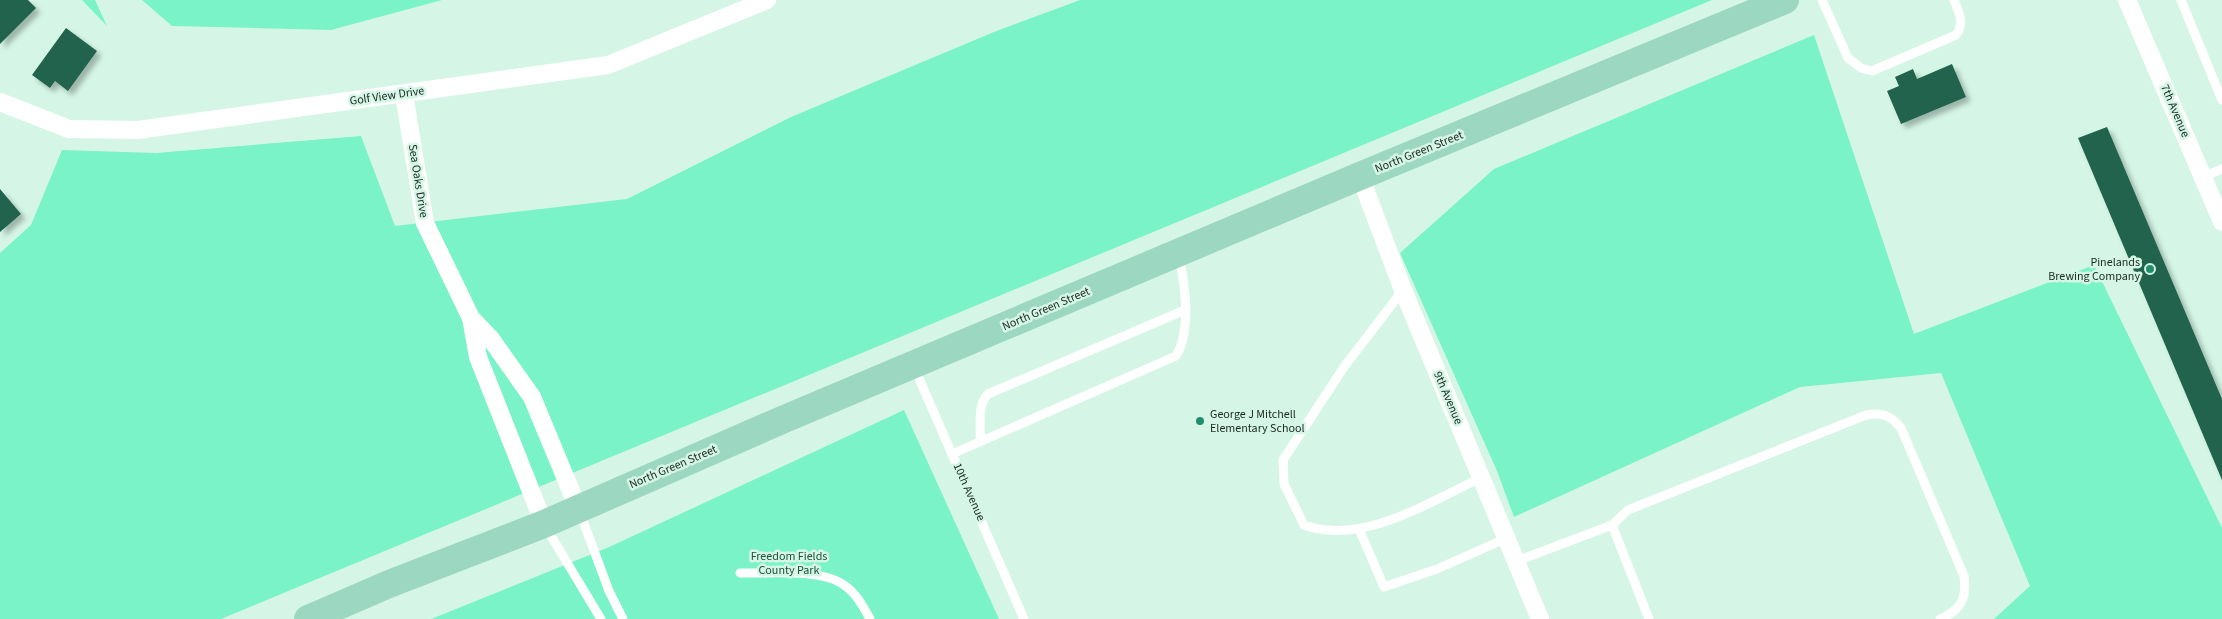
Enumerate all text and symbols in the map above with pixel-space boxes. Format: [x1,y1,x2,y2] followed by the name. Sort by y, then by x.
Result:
[349,82,425,110] street label: Golf View Drive
[2156,82,2194,140] street label: 7th Avenue
[1372,127,1466,177] street label: North Green Street
[404,143,432,219] street label: Sea Oaks Drive
[2048,254,2140,285] place label: Pinelands Brewing Company
[2144,263,2156,275] marker: Pinelands Brewing Company
[1000,283,1092,335] street label: North Green Street
[1429,369,1467,427] street label: 9th Avenue
[1210,406,1305,437] place label: George J Mitchell Elementary School
[1194,415,1206,427] marker: George J Mitchell Elementary School
[627,441,719,493] street label: North Green Street
[949,460,989,524] street label: 10th Avenue
[751,548,827,579] park label: Freedom Fields County Park

